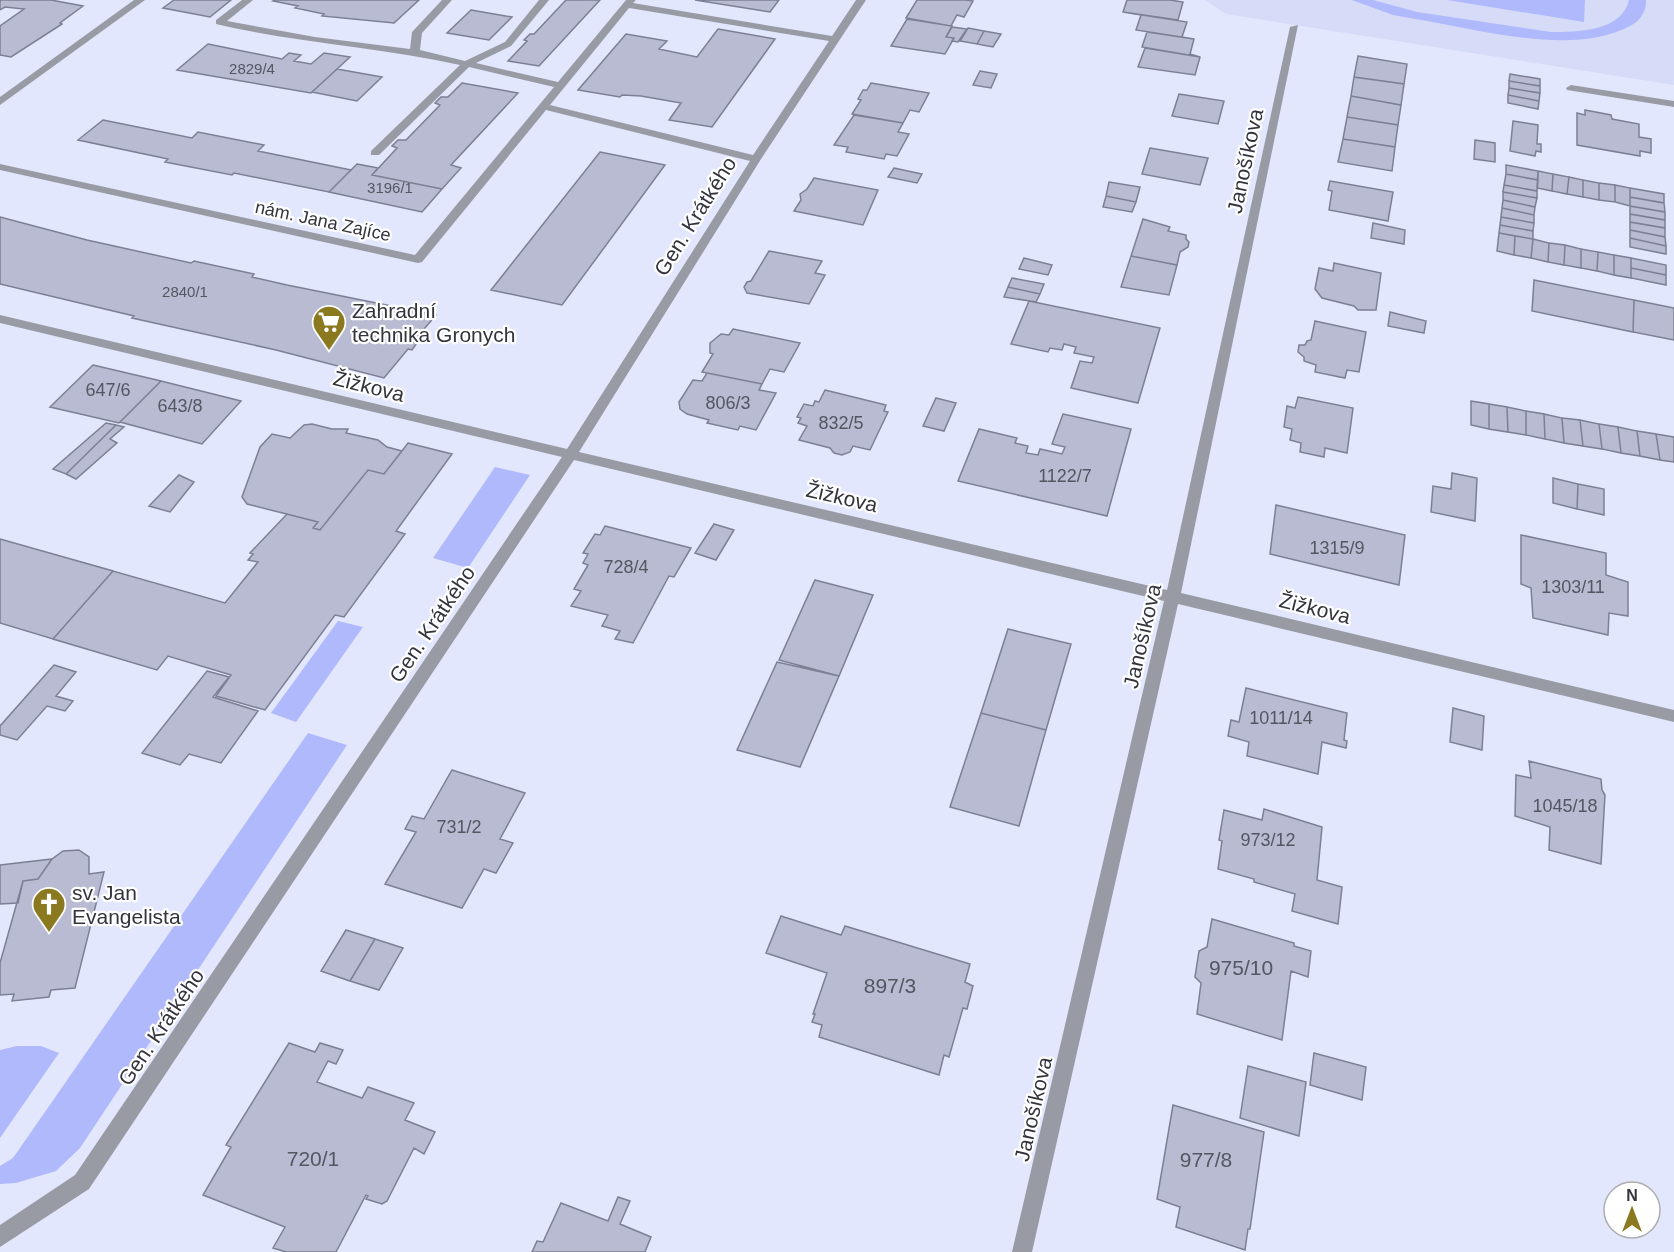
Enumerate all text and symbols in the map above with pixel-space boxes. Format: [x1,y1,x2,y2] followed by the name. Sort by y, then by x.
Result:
[229,60,275,77] house number: 2829/4
[1223,106,1267,215] street label: Janošíkova
[649,152,741,280] street label: Gen. Krátkého
[367,179,413,196] house number: 3196/1
[253,197,393,245] street label: nám. Jana Zajíce
[162,283,208,300] house number: 2840/1
[352,299,515,346] place label: Zahradní technika Gronych
[311,304,347,351] supermarket icon: Zahradní technika Gronych
[331,366,407,406] street label: Žižkova
[85,380,131,400] house number: 647/6
[705,393,751,413] house number: 806/3
[157,396,203,416] house number: 643/8
[818,413,864,433] house number: 832/5
[1038,466,1092,486] house number: 1122/7
[804,478,880,516] street label: Žižkova
[1309,538,1365,558] house number: 1315/9
[603,557,649,577] house number: 728/4
[385,561,479,687] street label: Gen. Krátkého
[1541,577,1605,597] house number: 1303/11
[1119,581,1165,690] street label: Janošíkova
[1277,588,1353,628] street label: Žižkova
[1249,708,1313,728] house number: 1011/14
[1532,796,1598,816] house number: 1045/18
[436,817,482,837] house number: 731/2
[1240,830,1296,850] house number: 973/12
[72,881,181,928] place label: sv. Jan Evangelista
[31,886,67,933] church icon: sv. Jan Evangelista
[1209,956,1273,979] house number: 975/10
[114,964,208,1090] street label: Gen. Krátkého
[864,974,916,997] house number: 897/3
[1010,1054,1056,1163] street label: Janošíkova
[287,1147,339,1170] house number: 720/1
[1180,1148,1232,1171] house number: 977/8
[1602,1180,1662,1240] north arrow
[1626,1187,1638,1204] text: N

